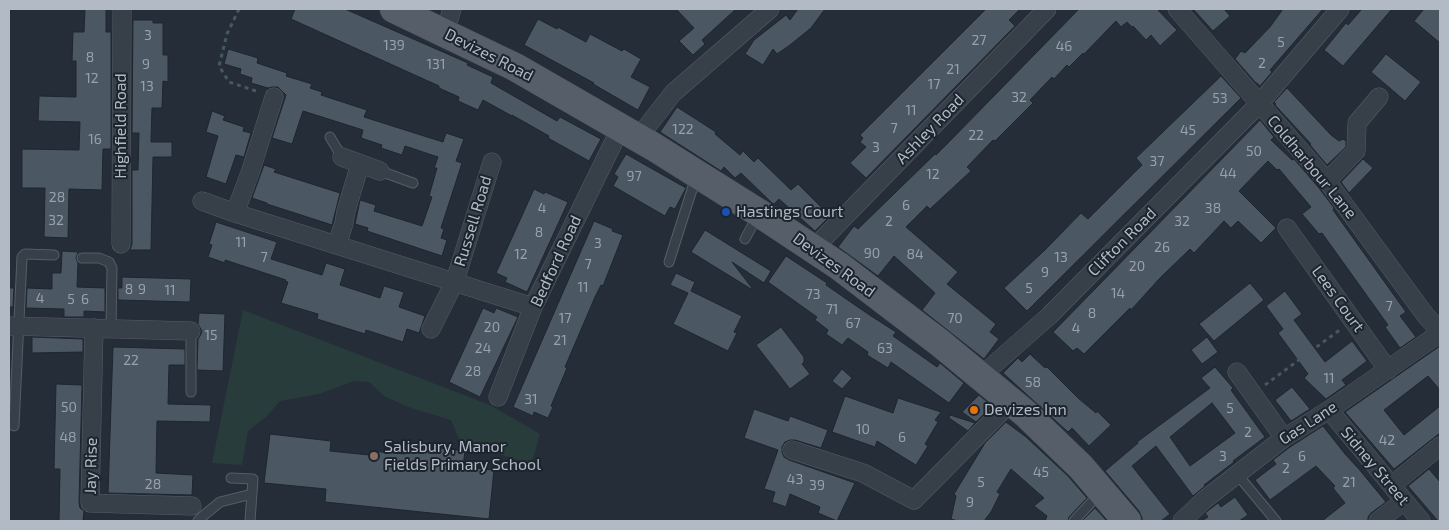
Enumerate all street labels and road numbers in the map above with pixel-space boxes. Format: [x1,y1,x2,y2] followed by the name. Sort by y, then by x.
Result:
[441,24,537,86] street label: Devizes Road
[111,73,131,179] street label: Highfield Road
[892,90,968,168] street label: Ashley Road
[1263,111,1361,223] street label: Coldharbour Lane
[450,173,496,269] street label: Russell Road
[1084,204,1160,280] street label: Clifton Road
[526,212,586,310] street label: Bedford Road
[789,229,879,301] street label: Devizes Road
[1308,262,1368,336] street label: Lees Court
[1275,397,1341,449] street label: Gas Lane
[1337,423,1413,509] street label: Sidney Street
[81,437,101,495] street label: Jay Rise

